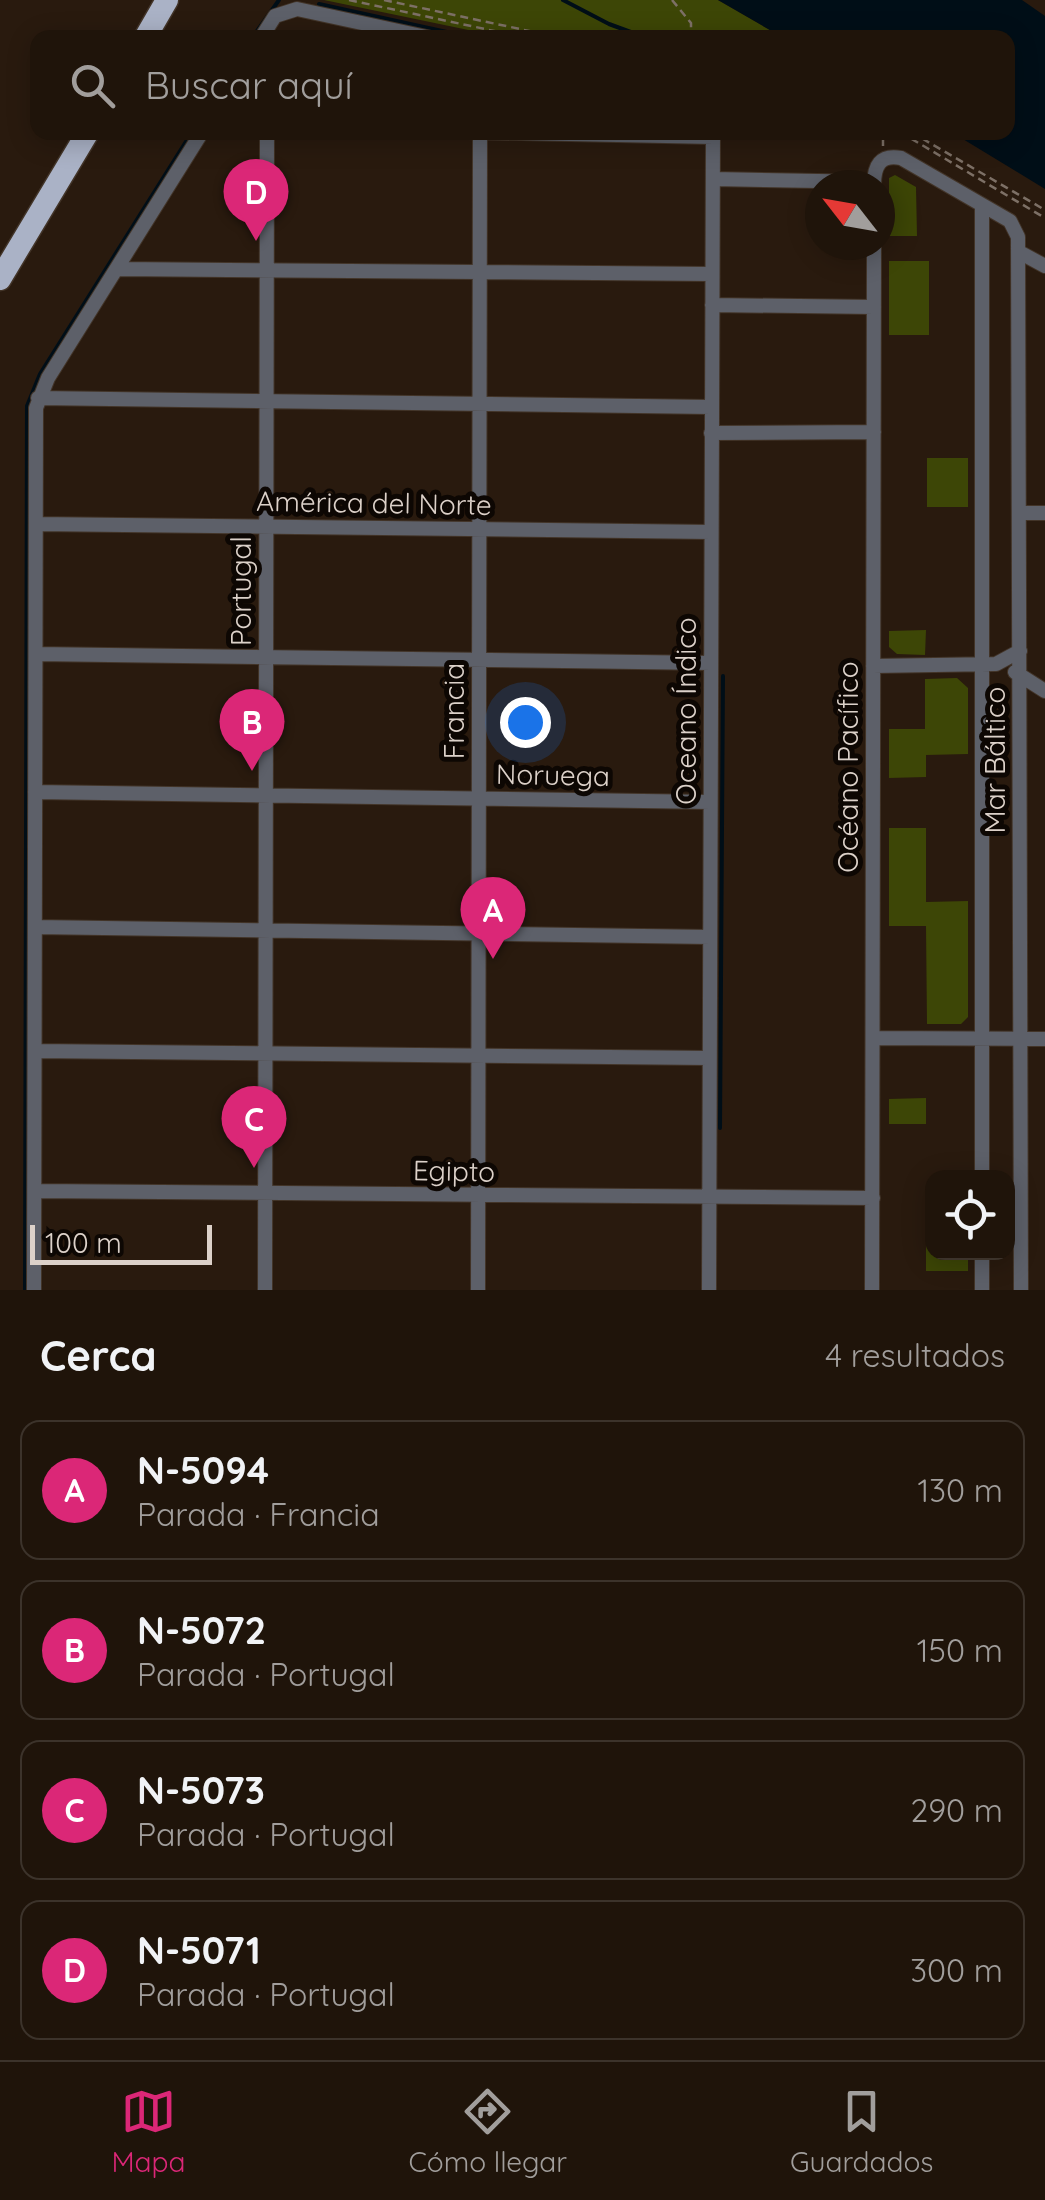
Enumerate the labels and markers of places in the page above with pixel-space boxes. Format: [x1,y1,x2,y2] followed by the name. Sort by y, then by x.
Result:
[224,158,288,241] pin: D
[220,688,284,771] pin: B
[460,876,526,959] pin: A
[222,1086,286,1168] pin: C

